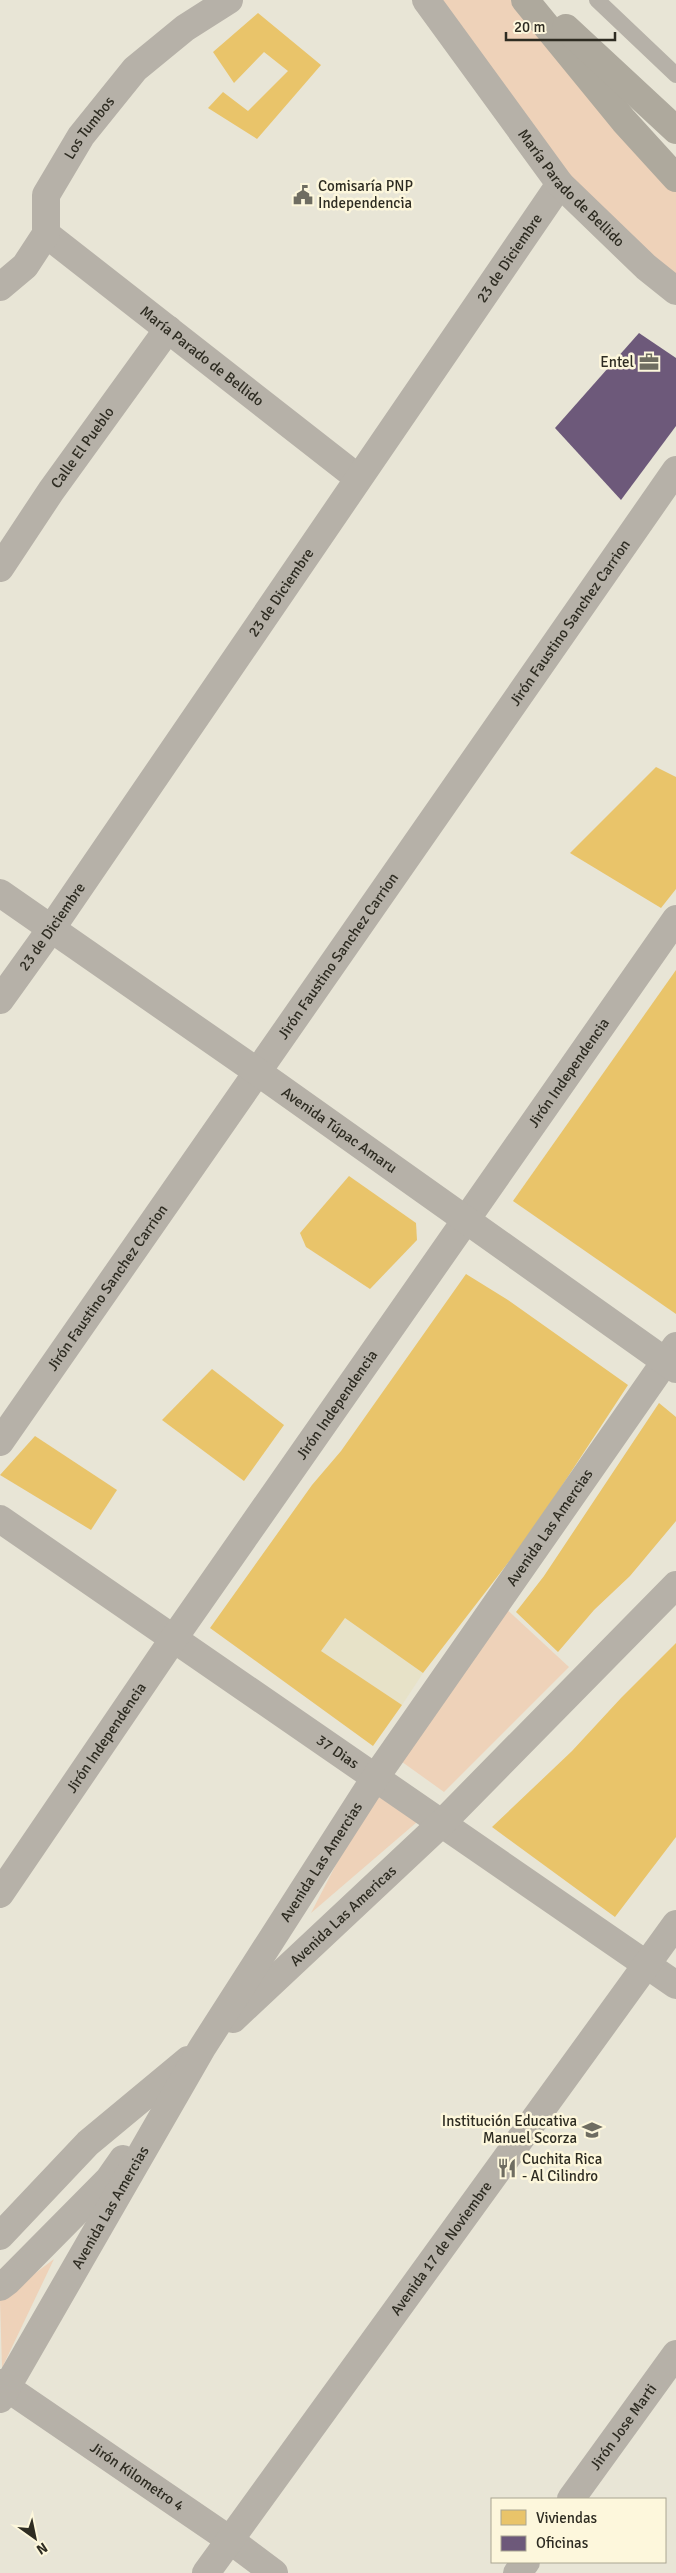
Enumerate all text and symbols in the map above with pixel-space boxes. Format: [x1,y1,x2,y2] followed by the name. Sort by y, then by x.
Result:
[506,10,615,42] scale bar
[514,18,545,36] text: 20 m
[60,92,119,162] street label: Los Tumbos
[514,126,629,251] street label: María Parado de Bellido
[318,177,413,212] place label: Comisaría PNP Independencia
[292,184,314,206] public building icon: Comisaría PNP Independencia
[473,210,546,306] street label: 23 de Diciembre
[136,302,268,410] street label: María Parado de Bellido
[638,351,660,373] office icon: Entel
[600,353,634,371] place label: Entel
[47,403,118,492] street label: Calle El Pueblo
[506,536,634,709] street label: Jirón Faustino Sanchez Carrion
[244,545,318,640] street label: 23 de Diciembre
[274,869,402,1043] street label: Jirón Faustino Sanchez Carrion
[15,879,89,974] street label: 23 de Diciembre
[524,1014,613,1131] street label: Jirón Independencia
[278,1083,401,1177] street label: Avenida Túpac Amaru
[43,1201,171,1374] street label: Jirón Faustino Sanchez Carrion
[292,1346,381,1463] street label: Jirón Independencia
[503,1465,597,1590] street label: Avenida Las Amercias
[62,1679,150,1796] street label: Jirón Independencia
[313,1731,363,1773] street label: 37 Dias
[276,1798,366,1925] street label: Avenida Las Amercias
[286,1861,400,1970] street label: Avenida Las Americas
[442,2112,577,2147] place label: Institución Educativa Manuel Scorza
[581,2119,603,2141] school or university icon: Institución Educativa Manuel Scorza
[68,2142,153,2272] street label: Avenida Las Amercias
[522,2150,602,2185] place label: Cuchita Rica - Al Cilindro
[496,2157,518,2179] restaurant icon: Cuchita Rica - Al Cilindro
[387,2178,496,2319] street label: Avenida 17 de Noviembre
[586,2380,661,2474] street label: Jirón Jose Marti
[87,2438,187,2515] street label: Jirón Kilometro 4
[491,2498,666,2563] legend
[536,2509,597,2527] text: Viviendas
[10,2513,60,2563] north arrow
[536,2534,589,2552] text: Oficinas
[33,2539,51,2558] text: N

